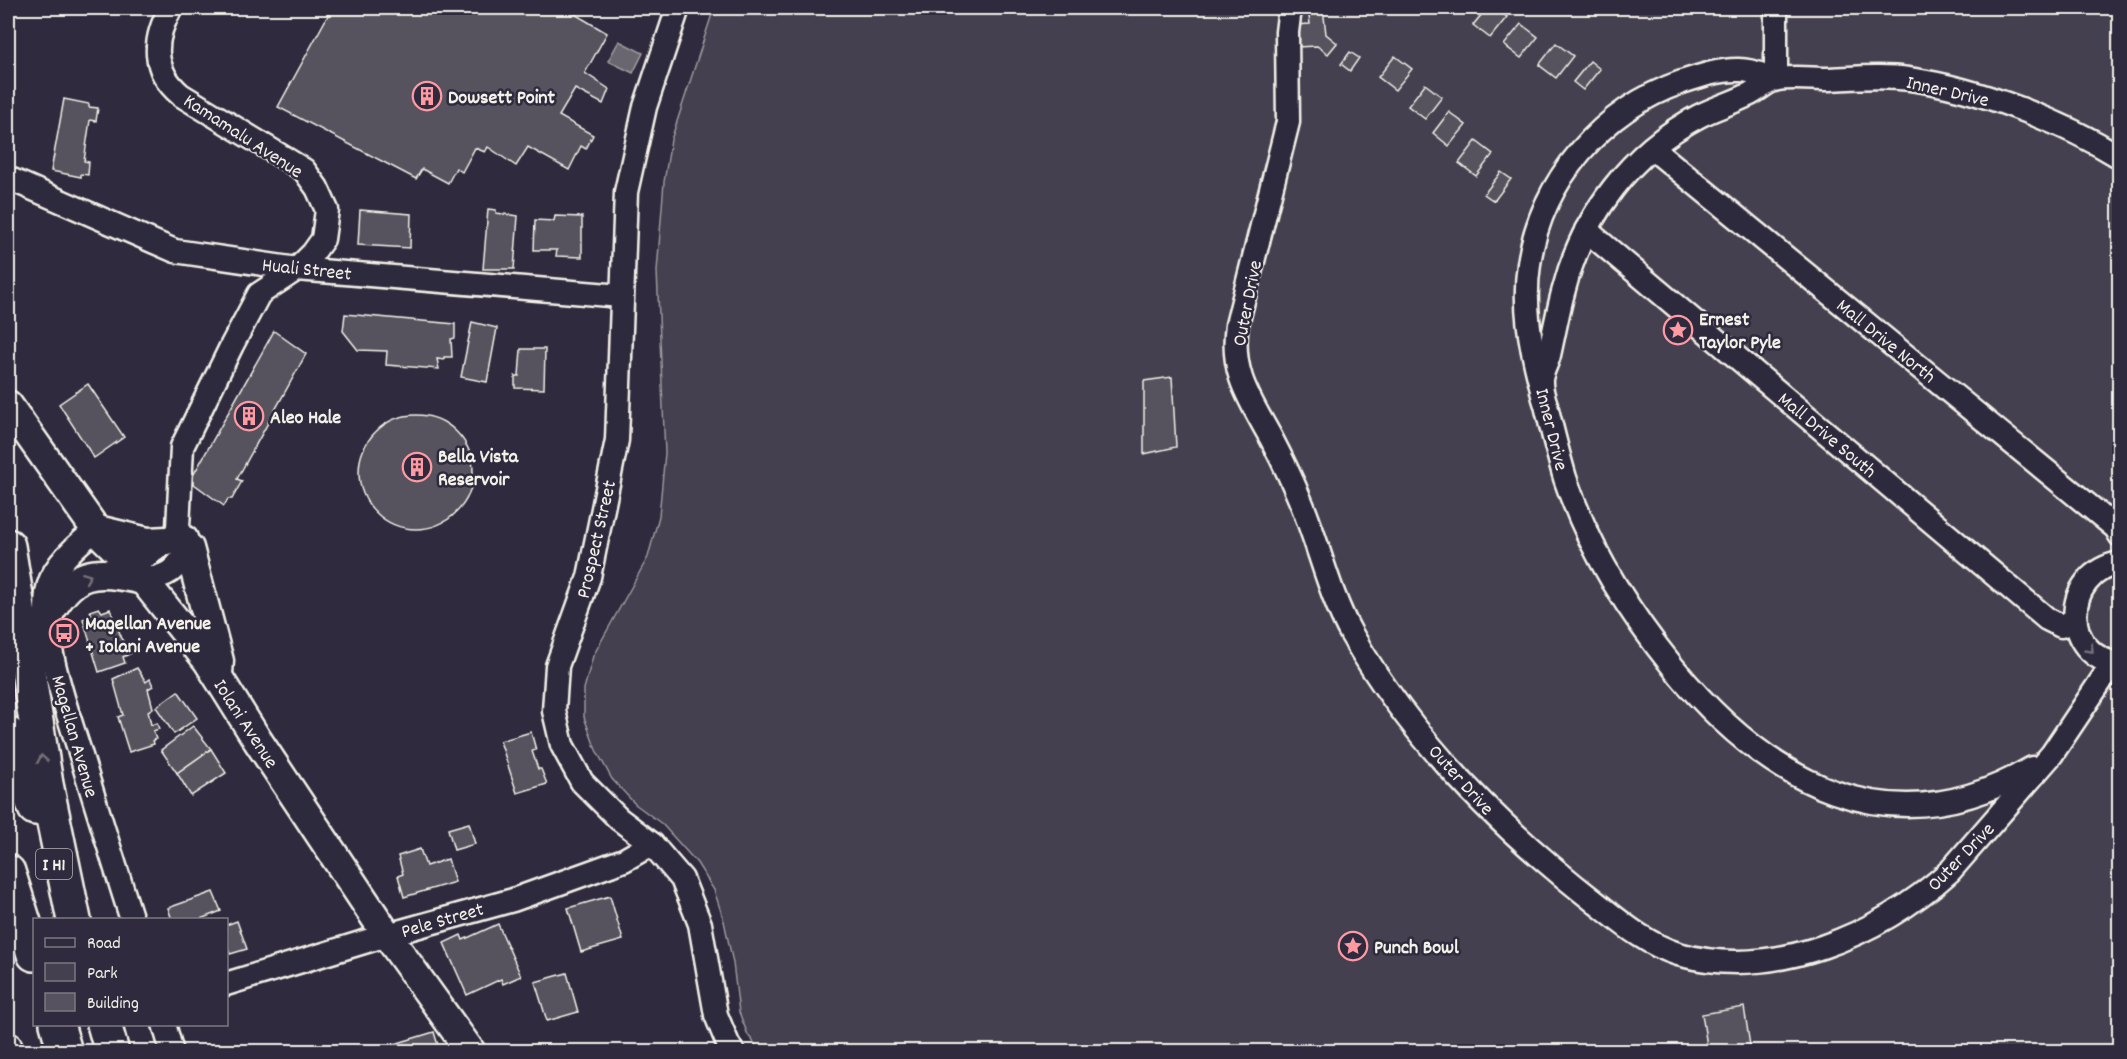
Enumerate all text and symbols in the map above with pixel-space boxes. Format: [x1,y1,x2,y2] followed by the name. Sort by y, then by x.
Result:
[1903,70,1992,116] street label: Inner Drive
[411,80,443,112] building icon: Dowsett Point
[448,85,556,113] place label: Dowsett Point
[177,88,308,187] street label: Kamamalu Avenue
[261,252,353,290] street label: Huali Street
[1227,258,1271,349] street label: Outer Drive
[1829,293,1941,391] street label: Mall Drive North
[1699,307,1781,358] place label: Ernest Taylor Pyle
[1662,314,1694,346] place icon: Ernest Taylor Pyle
[1526,386,1574,474] street label: Inner Drive
[1771,387,1881,486] street label: Mall Drive South
[233,400,265,432] building icon: Aleo Hale
[270,405,341,433] place label: Aleo Hale
[438,444,519,495] place label: Bella Vista Reservoir
[401,451,433,483] building icon: Bella Vista Reservoir
[571,478,625,602] street label: Prospect Street
[80,572,91,584] one-way arrow
[85,611,211,662] place label: Magellan Avenue + Iolani Avenue
[48,617,80,649] bus stop icon: Magellan Avenue + Iolani Avenue
[2083,642,2094,652] one-way arrow
[42,672,104,801] street label: Magellan Avenue
[205,674,284,775] street label: Iolani Avenue
[1420,739,1499,823] street label: Outer Drive
[36,755,48,764] one-way arrow
[1922,817,2003,899] street label: Outer Drive
[36,849,72,879] road number: I H1
[398,897,487,947] street label: Pele Street
[33,918,228,1026] legend
[1337,930,1369,962] place icon: Punch Bowl
[87,932,121,957] text: Road
[1374,935,1459,963] place label: Punch Bowl
[87,962,118,987] text: Park
[87,992,139,1017] text: Building

